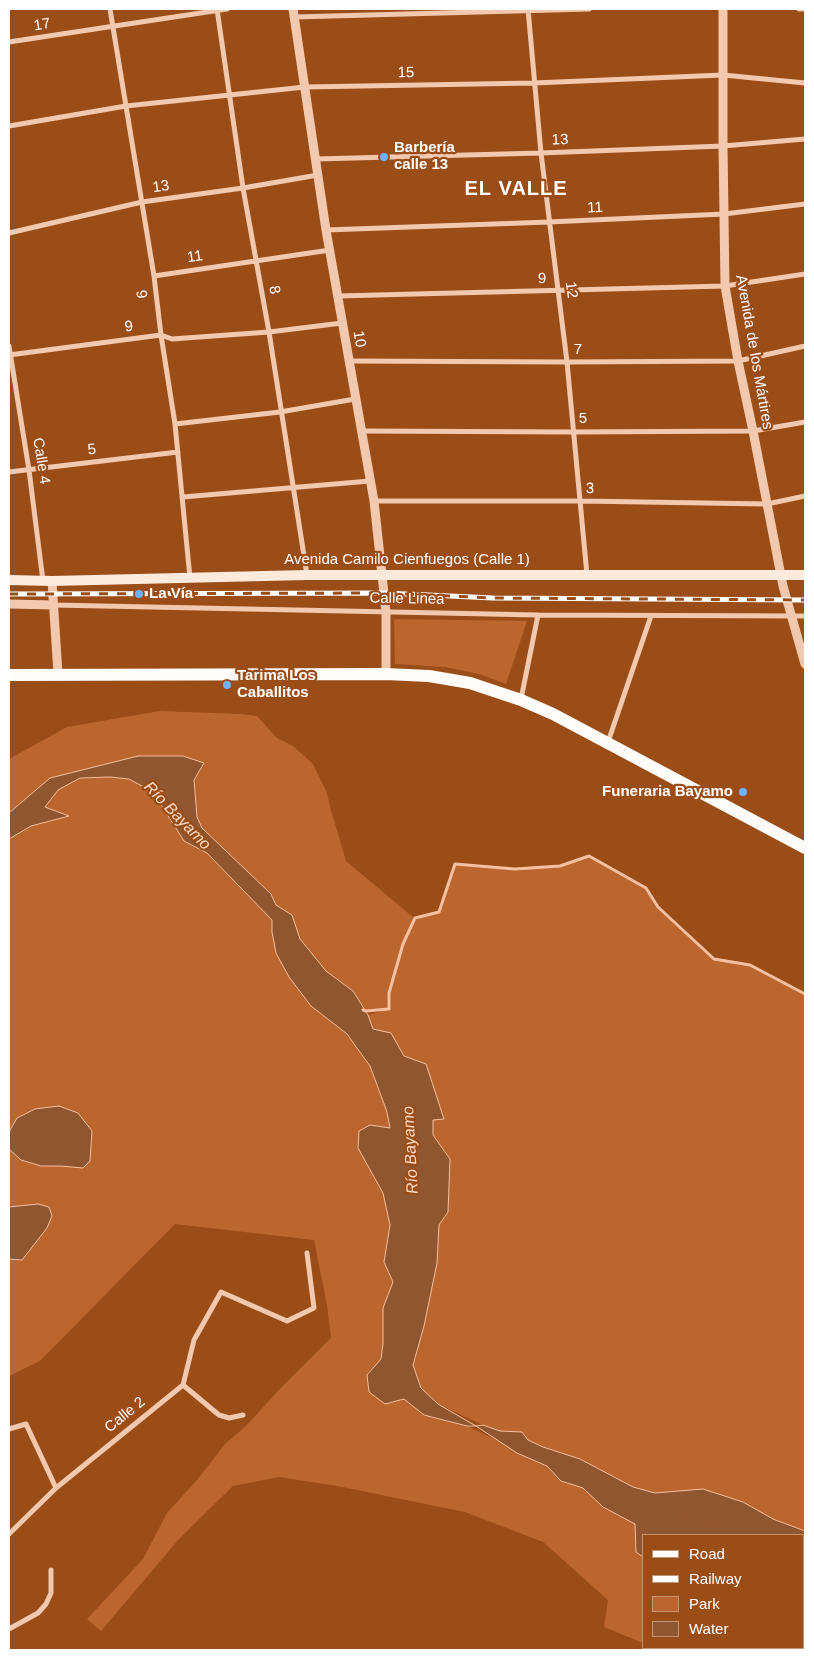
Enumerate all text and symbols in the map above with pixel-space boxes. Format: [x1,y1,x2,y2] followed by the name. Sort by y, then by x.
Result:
[32,15,52,35] street label: 17
[398,64,414,82] street label: 15
[551,131,569,149] street label: 13
[394,139,455,174] place label: Barbería calle 13
[378,151,390,163] marker: Barbería calle 13
[151,177,171,197] street label: 13
[463,177,569,201] district label: EL VALLE
[587,199,603,217] street label: 11
[186,247,204,267] street label: 11
[538,270,546,288] street label: 9
[732,273,776,431] street label: Avenida de los Mártires
[561,281,581,299] street label: 12
[264,284,284,296] street label: 8
[134,289,152,299] street label: 6
[124,318,134,336] street label: 9
[349,329,369,349] street label: 10
[574,341,582,359] street label: 7
[579,410,587,428] street label: 5
[28,437,54,485] street label: Calle 4
[87,441,97,459] street label: 5
[586,480,594,498] street label: 3
[284,551,530,569] street label: Avenida Camilo Cienfuegos (Calle 1)
[149,585,193,603] place label: La Vía
[133,588,145,600] marker: La Vía
[369,589,445,609] street label: Calle Linea
[237,667,316,702] place label: Tarima Los Caballitos
[221,679,233,691] marker: Tarima Los Caballitos
[140,778,214,854] water label: Río Bayamo
[602,783,733,801] place label: Funeraria Bayamo
[737,786,749,798] marker: Funeraria Bayamo
[399,1106,423,1194] water label: Río Bayamo
[101,1393,149,1437] street label: Calle 2
[642,1534,804,1649] legend
[689,1545,725,1562] text: Road
[689,1570,742,1587] text: Railway
[689,1595,720,1612] text: Park
[689,1620,728,1637] text: Water

